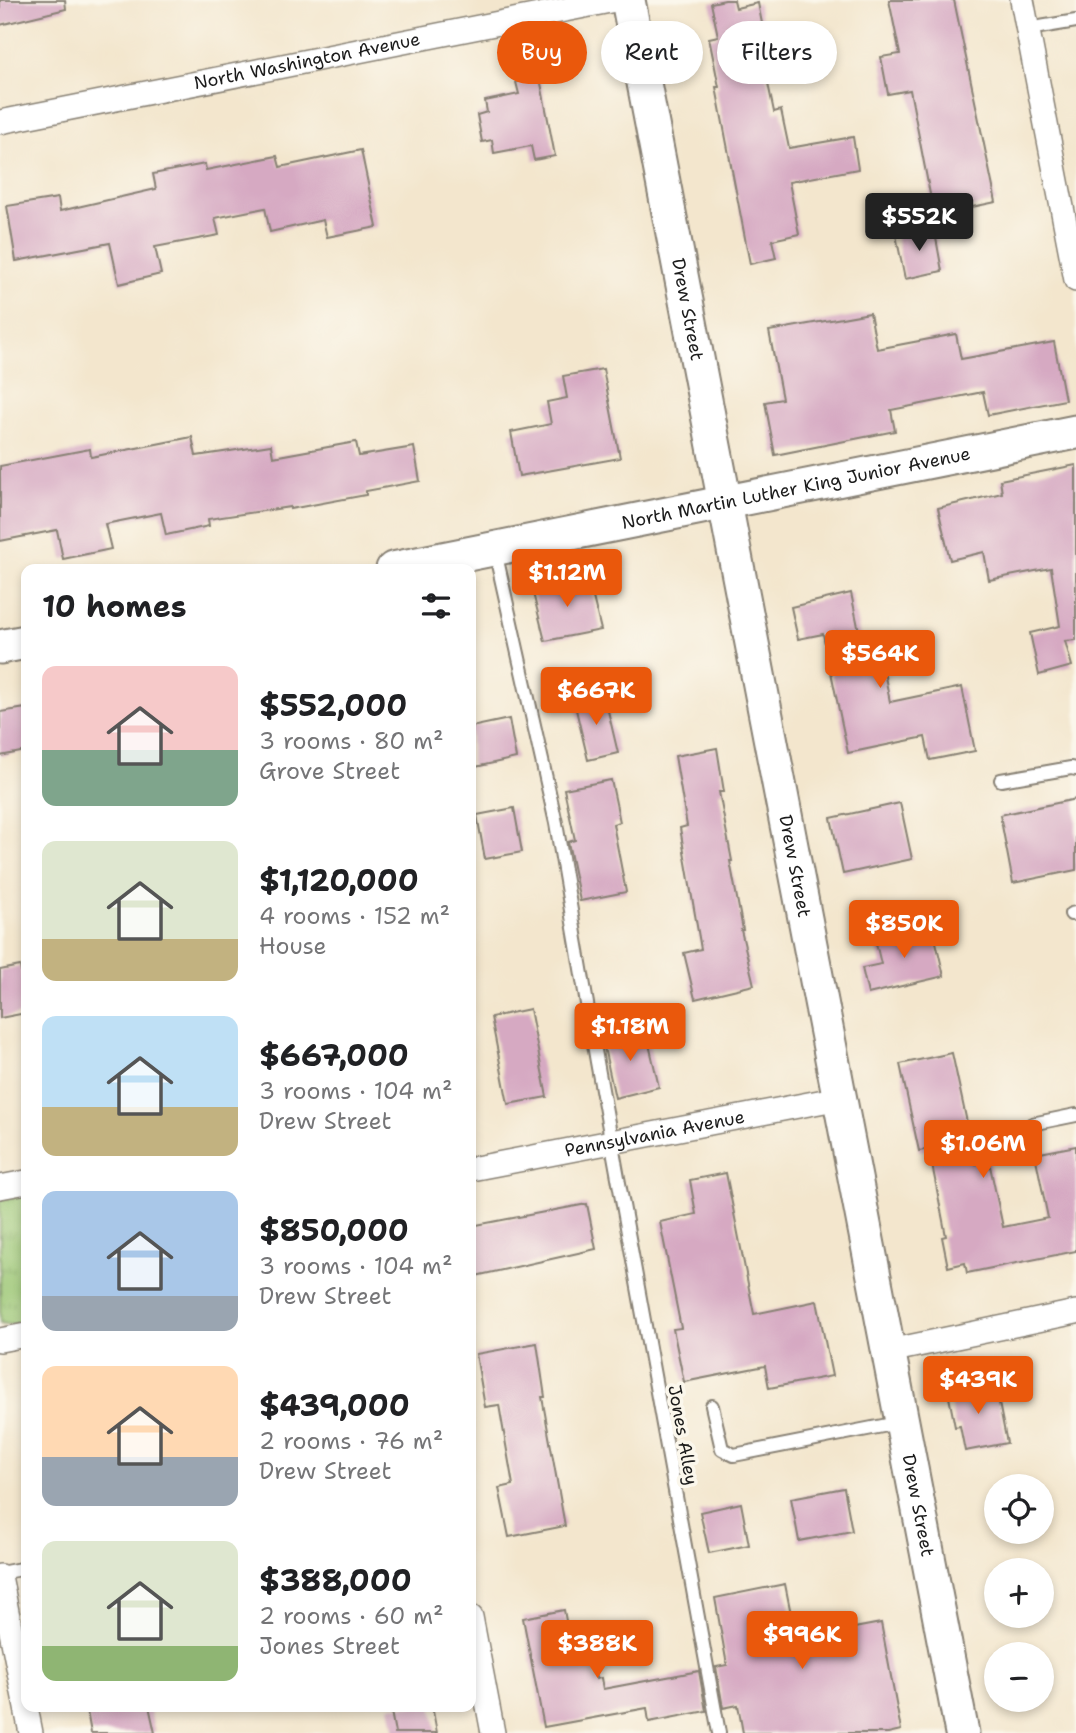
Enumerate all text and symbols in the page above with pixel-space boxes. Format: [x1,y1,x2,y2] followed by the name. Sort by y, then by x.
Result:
[497,21,587,84] chip: Buy
[601,21,703,84] chip: Rent
[717,21,837,84] chip: Filters
[192,27,422,95] street label: North Washington Avenue
[870,194,968,253] pin: $552K
[881,201,957,231] text: $552K
[666,256,709,363] street label: Drew Street
[619,441,972,535] street label: North Martin Luther King Junior Avenue
[510,550,624,609] pin: $1.12M
[528,557,606,587] text: $1.12M
[42,586,187,627] text: 10 homes
[417,587,455,625] icon: filters
[831,630,929,690] pin: $564K
[841,638,919,668] text: $564K
[547,668,645,727] pin: $667K
[557,675,635,705] text: $667K
[259,685,407,726] text: $552,000
[98,694,182,778] icon: home
[259,726,444,756] text: 3 rooms · 80 m²
[259,756,400,786] text: Grove Street
[773,813,817,919] street label: Drew Street
[259,860,419,901] text: $1,120,000
[98,869,182,953] icon: home
[855,900,953,960] pin: $850K
[259,901,450,931] text: 4 rooms · 152 m²
[865,908,943,938] text: $850K
[259,931,327,961] text: House
[573,1004,687,1063] pin: $1.18M
[591,1011,670,1041] text: $1.18M
[259,1035,409,1076] text: $667,000
[98,1044,182,1128] icon: home
[259,1076,452,1106] text: 3 rooms · 104 m²
[563,1105,747,1163] street label: Pennsylvania Avenue
[259,1106,392,1136] text: Drew Street
[926,1120,1040,1180] pin: $1.06M
[940,1128,1026,1158] text: $1.06M
[259,1210,409,1251] text: $850,000
[98,1219,182,1303] icon: home
[259,1251,452,1281] text: 3 rooms · 104 m²
[259,1281,392,1311] text: Drew Street
[929,1356,1027,1416] pin: $439K
[939,1364,1017,1394] text: $439K
[662,1383,704,1487] street label: Jones Alley
[259,1385,410,1426] text: $439,000
[98,1394,182,1478] icon: home
[259,1426,443,1456] text: 2 rooms · 76 m²
[896,1452,940,1559] street label: Drew Street
[259,1456,392,1486] text: Drew Street
[984,1474,1054,1712] map controls
[984,1474,1054,1544] button: locate
[984,1558,1054,1628] button: +
[259,1560,412,1601] text: $388,000
[98,1569,182,1653] icon: home
[259,1601,444,1631] text: 2 rooms · 60 m²
[753,1612,851,1671] pin: $996K
[763,1619,841,1649] text: $996K
[548,1620,646,1680] pin: $388K
[557,1628,637,1658] text: $388K
[259,1631,400,1661] text: Jones Street
[984,1642,1054,1712] button: −

